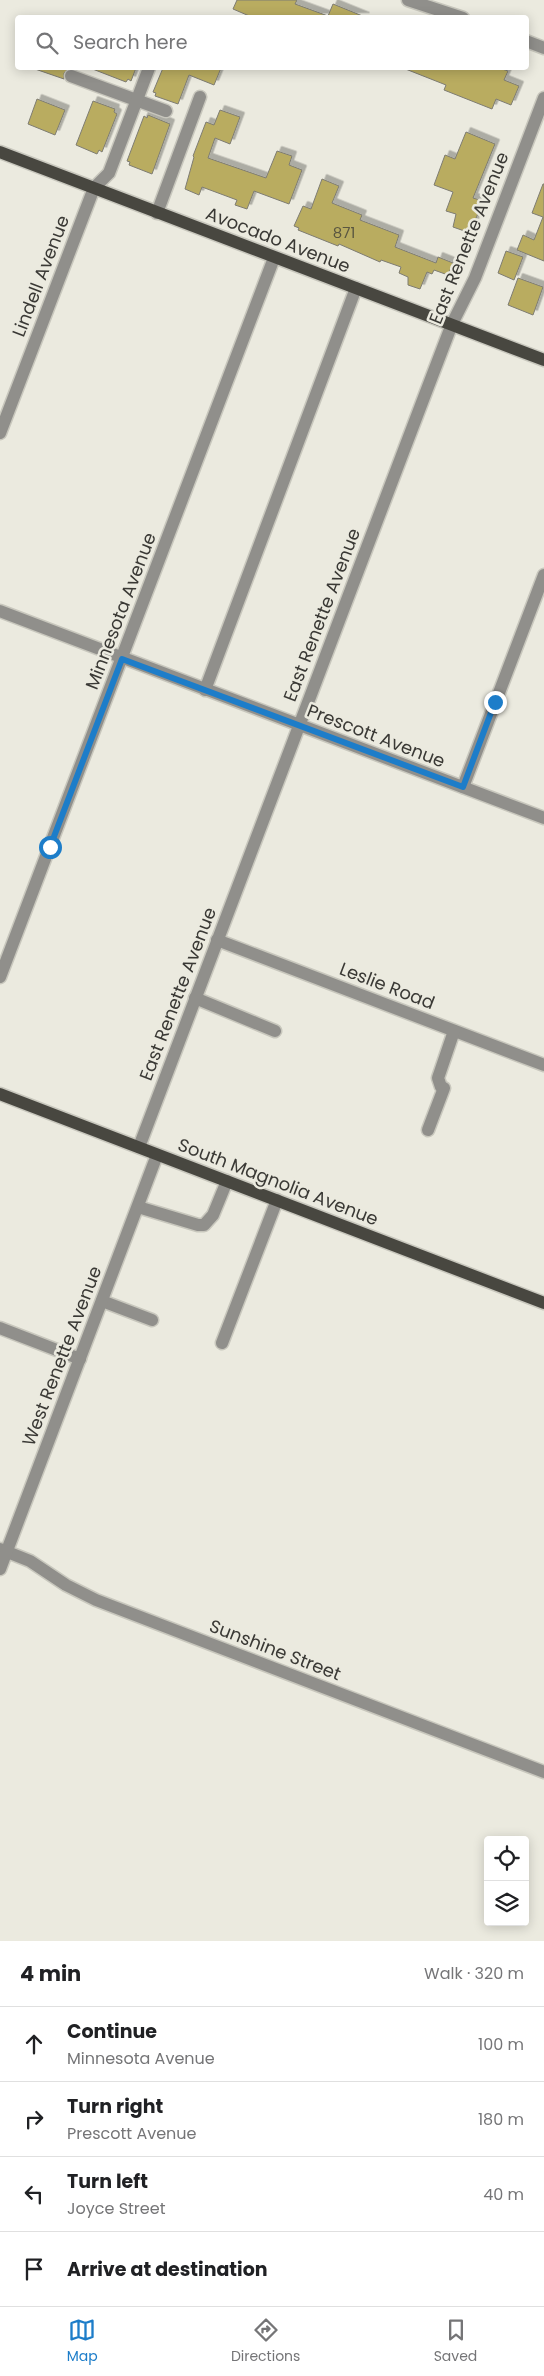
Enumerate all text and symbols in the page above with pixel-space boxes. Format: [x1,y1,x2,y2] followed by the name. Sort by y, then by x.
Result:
[15,15,529,70] search box
[33,29,61,57] icon: search
[73,29,187,56] text: Search here
[423,148,515,328] street label: East Renette Avenue
[202,200,354,279] street label: Avocado Avenue
[6,211,75,340] street label: Lindell Avenue
[333,222,355,243] house number: 871
[277,525,366,705] street label: East Renette Avenue
[79,529,162,693] street label: Minnesota Avenue
[484,691,507,714] route end
[304,698,449,773] street label: Prescott Avenue
[39,836,62,859] route start
[133,904,222,1084] street label: East Renette Avenue
[336,956,438,1015] street label: Leslie Road
[174,1132,382,1231] street label: South Magnolia Avenue
[16,1262,107,1449] street label: West Renette Avenue
[206,1613,345,1686] street label: Sunshine Street
[484,1836,529,1926] map controls
[484,1836,529,1881] button: locate
[484,1881,529,1926] button: layers
[20,1959,81,1988] text: 4 min
[424,1962,524,1985] text: Walk · 320 m
[67,2018,157,2045] text: Continue
[20,2030,48,2058] icon: ahead
[478,2033,524,2056] text: 100 m
[67,2047,215,2070] text: Minnesota Avenue
[67,2093,163,2120] text: Turn right
[20,2105,48,2133] icon: right
[478,2108,524,2131] text: 180 m
[67,2122,196,2145] text: Prescott Avenue
[67,2168,148,2195] text: Turn left
[20,2180,48,2208] icon: left
[483,2183,524,2206] text: 40 m
[67,2197,165,2220] text: Joyce Street
[20,2255,48,2283] icon: arrive
[67,2256,268,2283] text: Arrive at destination
[67,2316,98,2367] tab: Map
[231,2316,300,2367] tab: Directions
[434,2316,477,2367] tab: Saved

